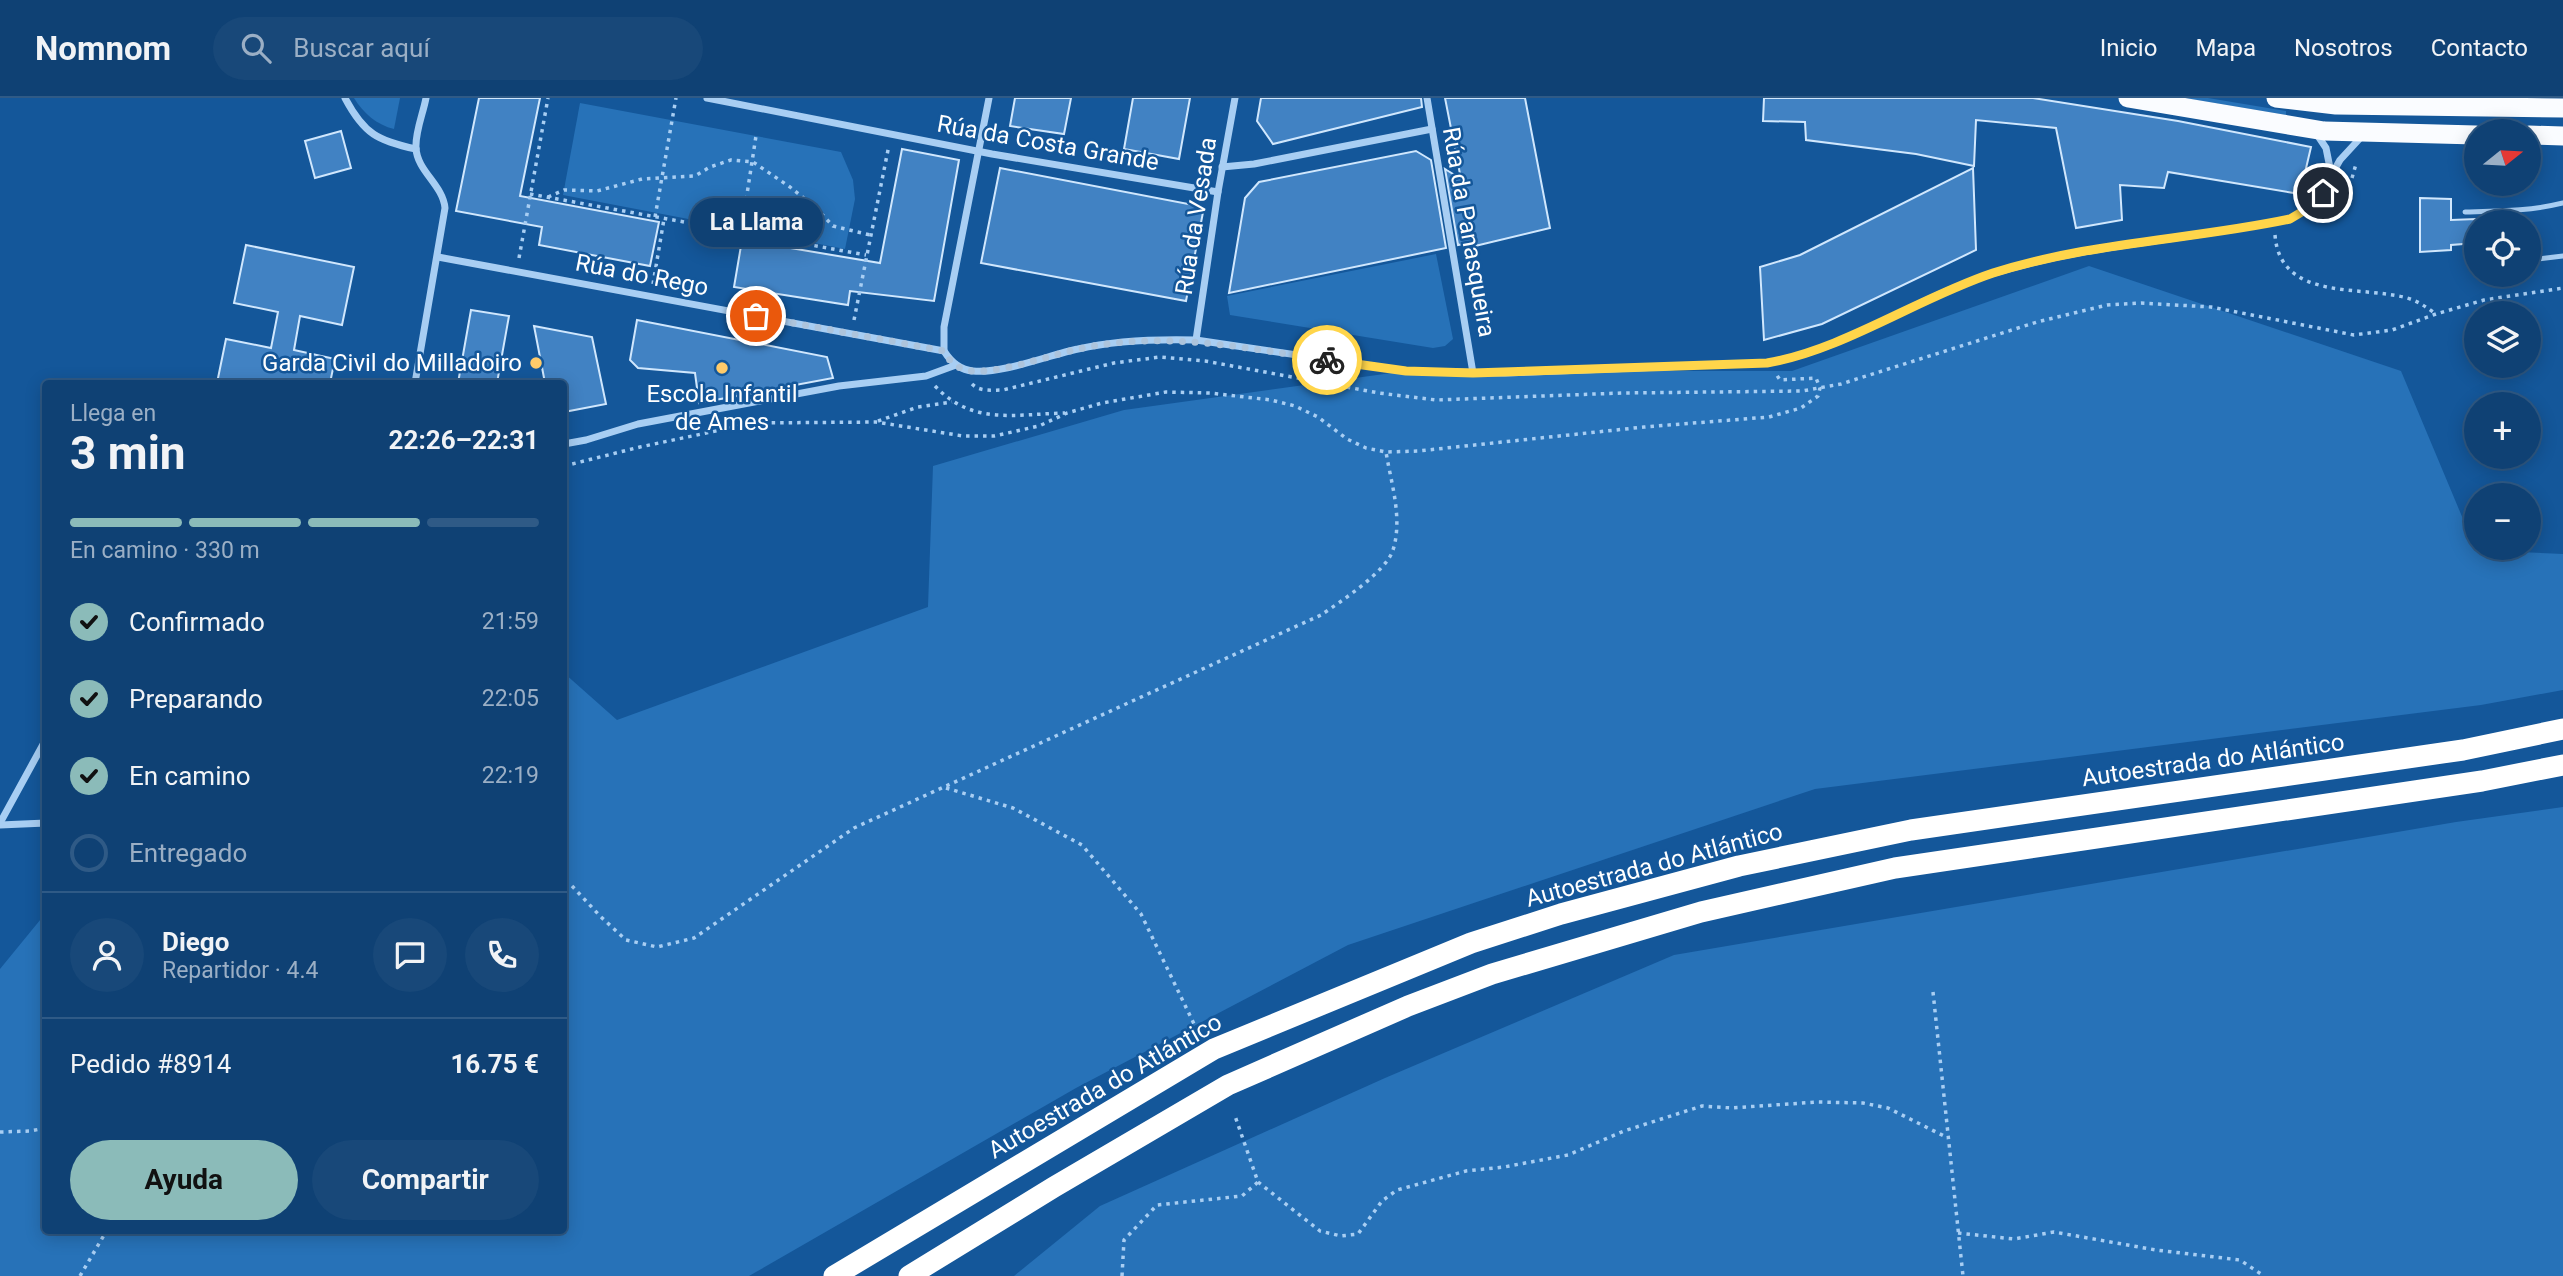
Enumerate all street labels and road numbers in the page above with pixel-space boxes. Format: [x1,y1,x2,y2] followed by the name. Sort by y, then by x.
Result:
[935,110,1161,176] street label: Rúa da Costa Grande
[1437,125,1501,339] street label: Rúa da Panasqueira
[1170,135,1222,297] street label: Rúa da Vesada
[573,248,711,302] street label: Rúa do Rego
[2080,728,2346,792] street label: Autoestrada do Atlántico
[1522,817,1786,913] street label: Autoestrada do Atlántico
[983,1008,1227,1164] street label: Autoestrada do Atlántico

